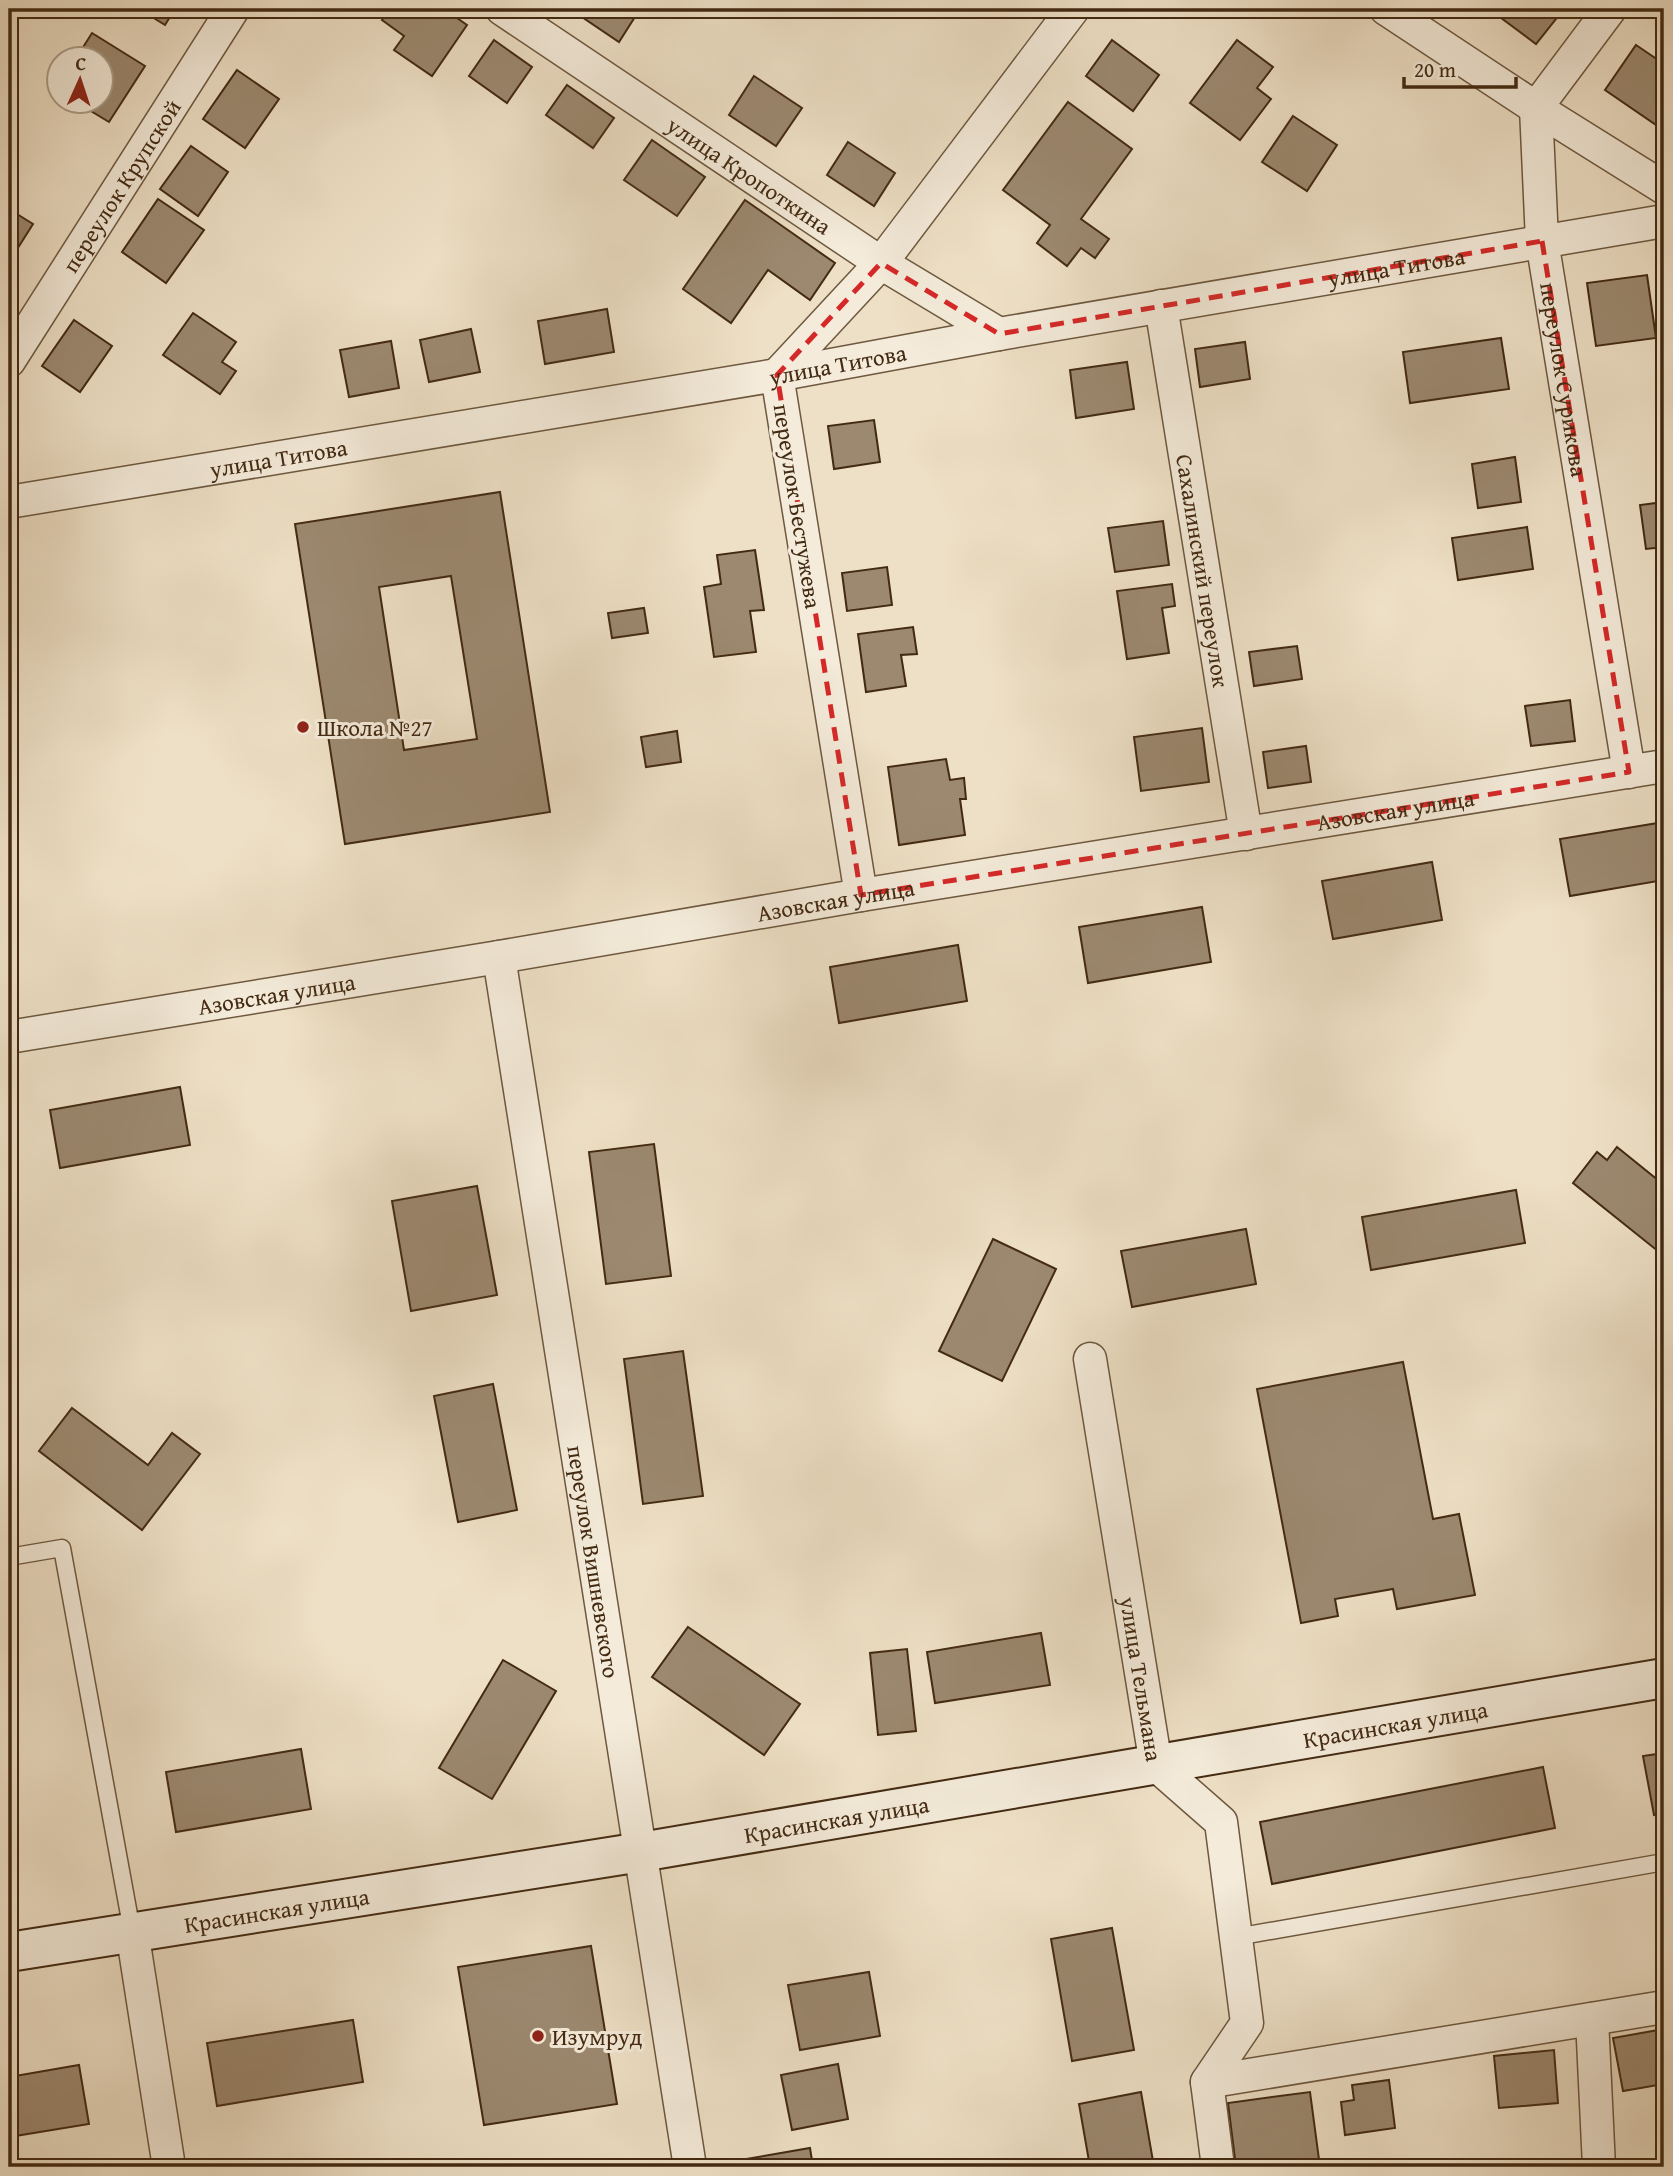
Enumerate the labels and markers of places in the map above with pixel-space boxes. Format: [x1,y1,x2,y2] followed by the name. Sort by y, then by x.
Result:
[317,711,433,744] place label: Школа №27
[295,719,311,735] marker: Школа №27
[552,2020,643,2053] place label: Изумруд
[530,2028,546,2044] marker: Изумруд

